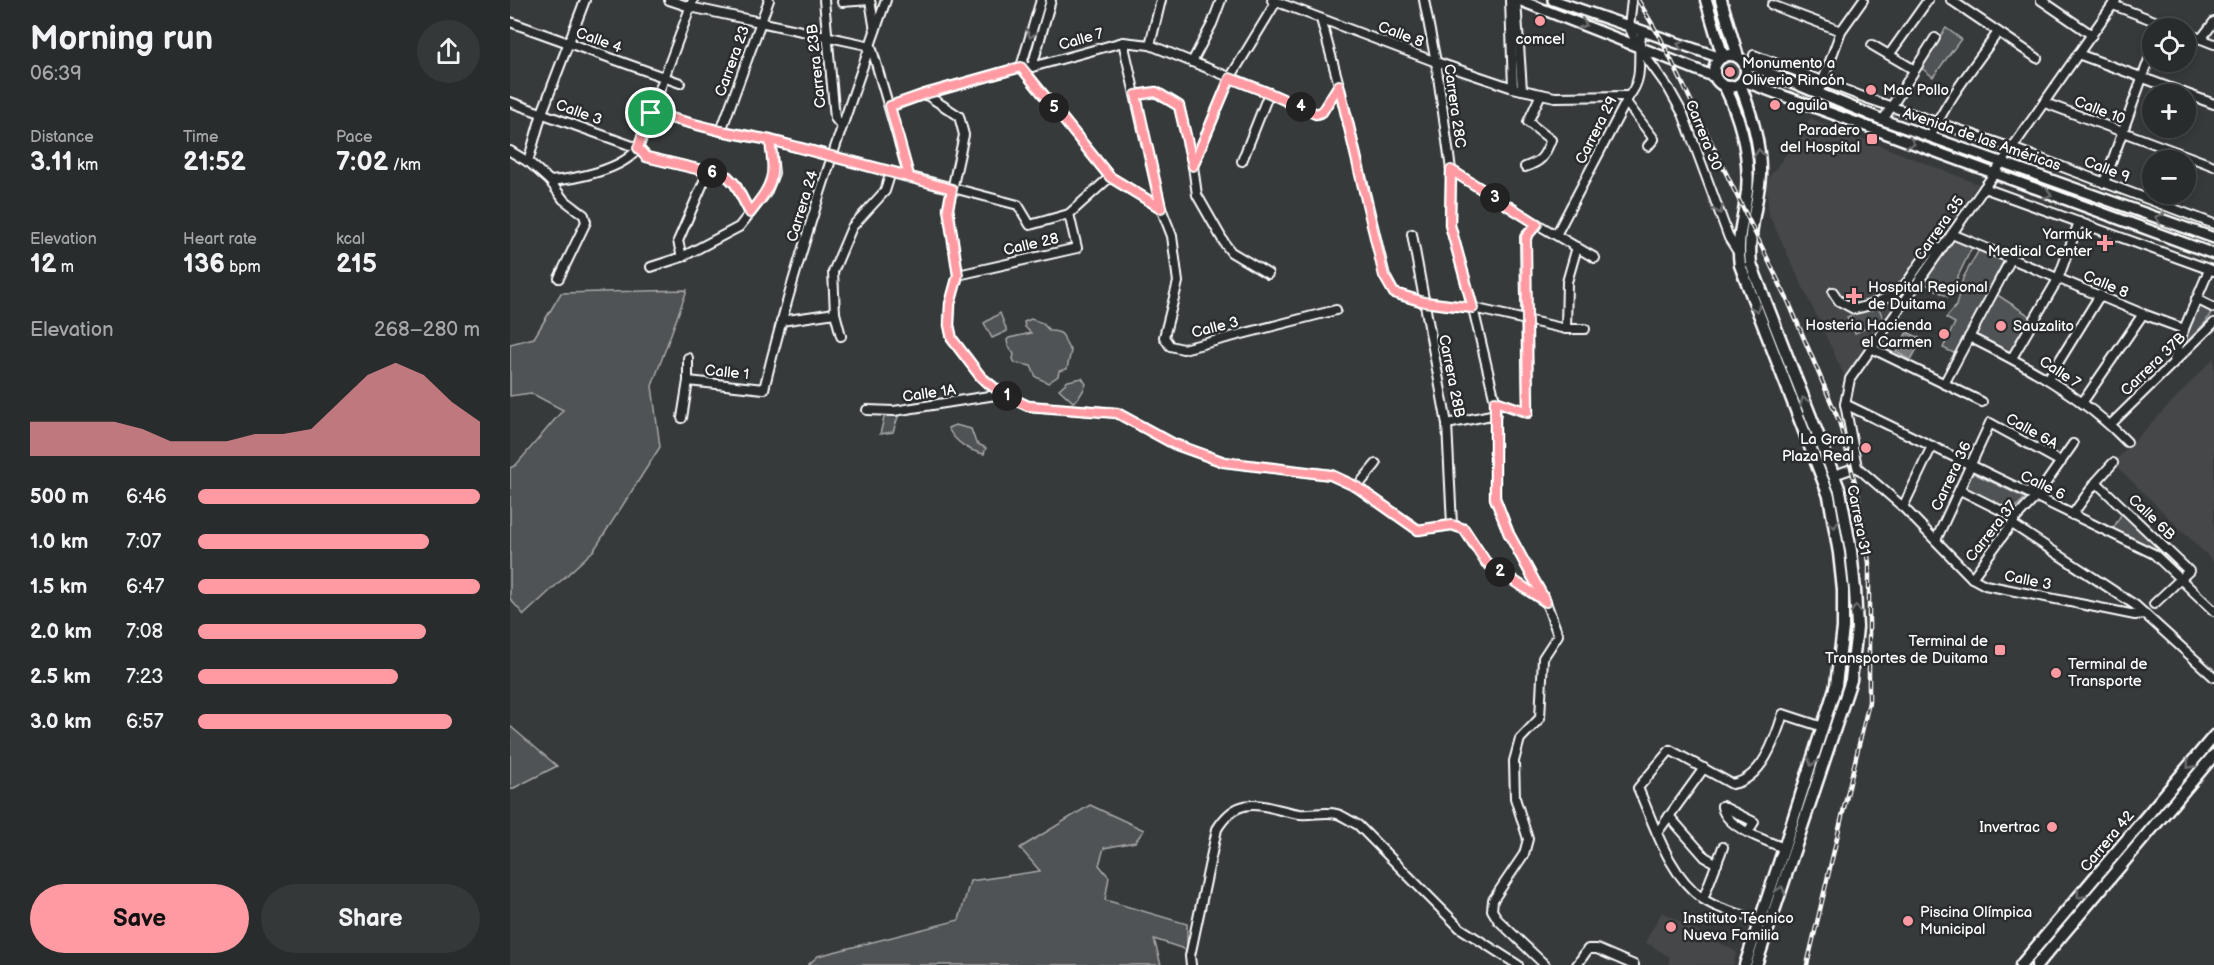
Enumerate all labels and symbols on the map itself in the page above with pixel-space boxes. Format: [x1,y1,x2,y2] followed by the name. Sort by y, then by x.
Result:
[1533,14,1547,28] marker: comcel
[1375,17,1427,52] street label: Calle 8
[1577,17,1588,29] one-way arrow
[573,23,625,58] street label: Calle 4
[711,23,754,99] street label: Carrera 23
[803,23,830,109] street label: Carrera 23B
[1057,24,1106,55] street label: Calle 7
[1026,28,1038,39] one-way arrow
[1515,30,1565,49] place label: comcel
[1676,40,1687,53] one-way arrow
[1742,54,1845,90] place label: Monumento a Oliverio Rincón
[1439,63,1470,150] street label: Carrera 28C
[1723,65,1737,79] marker: Monumento a Oliverio Rincón
[1883,81,1949,100] place label: Mac Pollo
[1864,83,1878,97] marker: Mac Pollo
[625,87,676,138] pin
[1286,92,1316,122] pin: 4
[2072,92,2128,129] street label: Calle 10
[1039,93,1069,123] pin: 5
[1571,93,1622,167] street label: Carrera 29
[553,95,605,130] street label: Calle 3
[1787,96,1828,115] place label: aguila
[1681,97,1726,173] street label: Carrera 30
[1768,98,1782,112] marker: aguila
[1900,103,2064,176] street label: Avenida de las Américas
[1780,121,1860,157] place label: Paradero del Hospital
[1865,132,1879,146] marker: Paradero del Hospital
[1905,136,1916,149] one-way arrow
[1753,149,1766,158] one-way arrow
[2081,152,2132,187] street label: Calle 9
[697,158,727,188] pin: 6
[783,168,822,244] street label: Carrera 24
[1480,183,1510,213] pin: 3
[2042,187,2053,199] one-way arrow
[1910,193,1968,264] street label: Carrera 35
[1712,204,1724,215] one-way arrow
[2154,213,2165,226] one-way arrow
[1988,225,2093,261] place label: Yarmuk Medical Center
[1002,229,1061,260] street label: Calle 28
[2096,234,2114,252] marker: Yarmuk Medical Center
[2080,266,2132,303] street label: Calle 8
[1868,278,1988,314] place label: Hospital Regional de Duitama
[1845,287,1863,305] marker: Hospital Regional de Duitama
[1749,301,1761,312] one-way arrow
[1190,312,1241,342] street label: Calle 3
[1805,316,1932,352] place label: Hosteria Hacienda el Carmen
[2013,317,2074,336] place label: Sauzalito
[1994,319,2008,333] marker: Sauzalito
[1937,327,1951,341] marker: Hosteria Hacienda el Carmen
[2117,329,2190,400] street label: Carrera 37B
[1434,333,1469,419] street label: Carrera 28B
[2035,352,2085,393] street label: Calle 7
[704,361,750,384] street label: Calle 1
[901,380,958,407] street label: Calle 1A
[992,381,1022,411] pin: 1
[1799,396,1811,407] one-way arrow
[2002,409,2062,454] street label: Calle 6A
[1782,430,1854,466] place label: La Gran Plaza Real
[1927,438,1976,514] street label: Carrera 36
[1859,441,1873,455] marker: La Gran Plaza Real
[2017,466,2068,504] street label: Calle 6
[1842,483,1875,557] street label: Carrera 31
[2124,490,2179,544] street label: Calle 6B
[1961,496,2022,566] street label: Carrera 37
[1827,519,1840,529] one-way arrow
[1485,557,1515,587] pin: 2
[2003,567,2053,594] street label: Calle 3
[1849,604,1862,613] one-way arrow
[1825,632,1988,668] place label: Terminal de Transportes de Duitama
[1993,643,2007,657] marker: Terminal de Transportes de Duitama
[2068,655,2148,691] place label: Terminal de Transporte
[2049,666,2063,680] marker: Terminal de Transporte
[1807,756,1819,767] one-way arrow
[2186,758,2197,769] one-way arrow
[2076,807,2139,876] street label: Carrera 42
[1979,818,2040,837] place label: Invertrac
[2045,820,2059,834] marker: Invertrac
[1774,885,1787,896] one-way arrow
[2076,888,2087,899] one-way arrow
[1920,903,2032,939] place label: Piscina Olímpica Municipal
[1683,909,1794,945] place label: Instituto Técnico Nueva Familia
[1901,914,1915,928] marker: Piscina Olímpica Municipal
[1664,920,1678,934] marker: Instituto Técnico Nueva Familia

